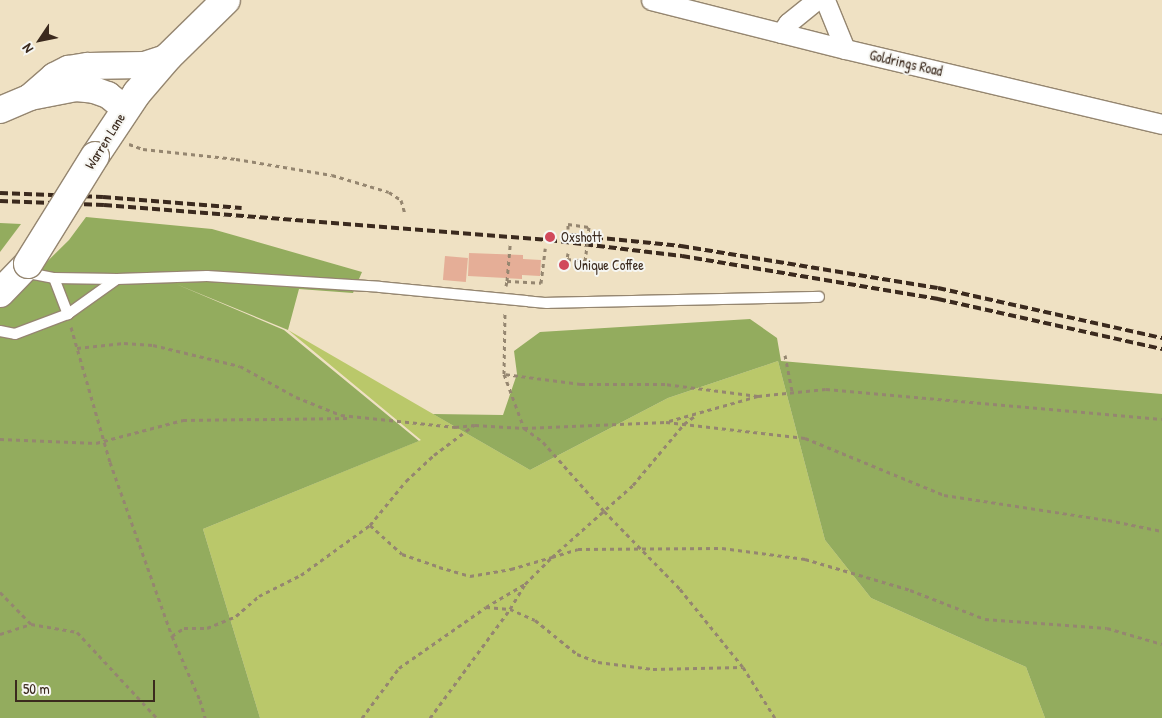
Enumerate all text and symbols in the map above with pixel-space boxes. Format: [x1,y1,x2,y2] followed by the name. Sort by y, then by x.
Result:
[15,15,65,65] north arrow
[17,40,37,57] text: N
[868,46,944,80] street label: Goldrings Road
[81,110,129,172] street label: Warren Lane
[561,229,602,245] place label: Oxshott
[543,230,557,244] marker: Oxshott
[574,257,644,273] place label: Unique Coffee
[558,259,570,271] marker: Unique Coffee
[18,670,158,702] scale bar
[23,678,50,699] text: 50 m

